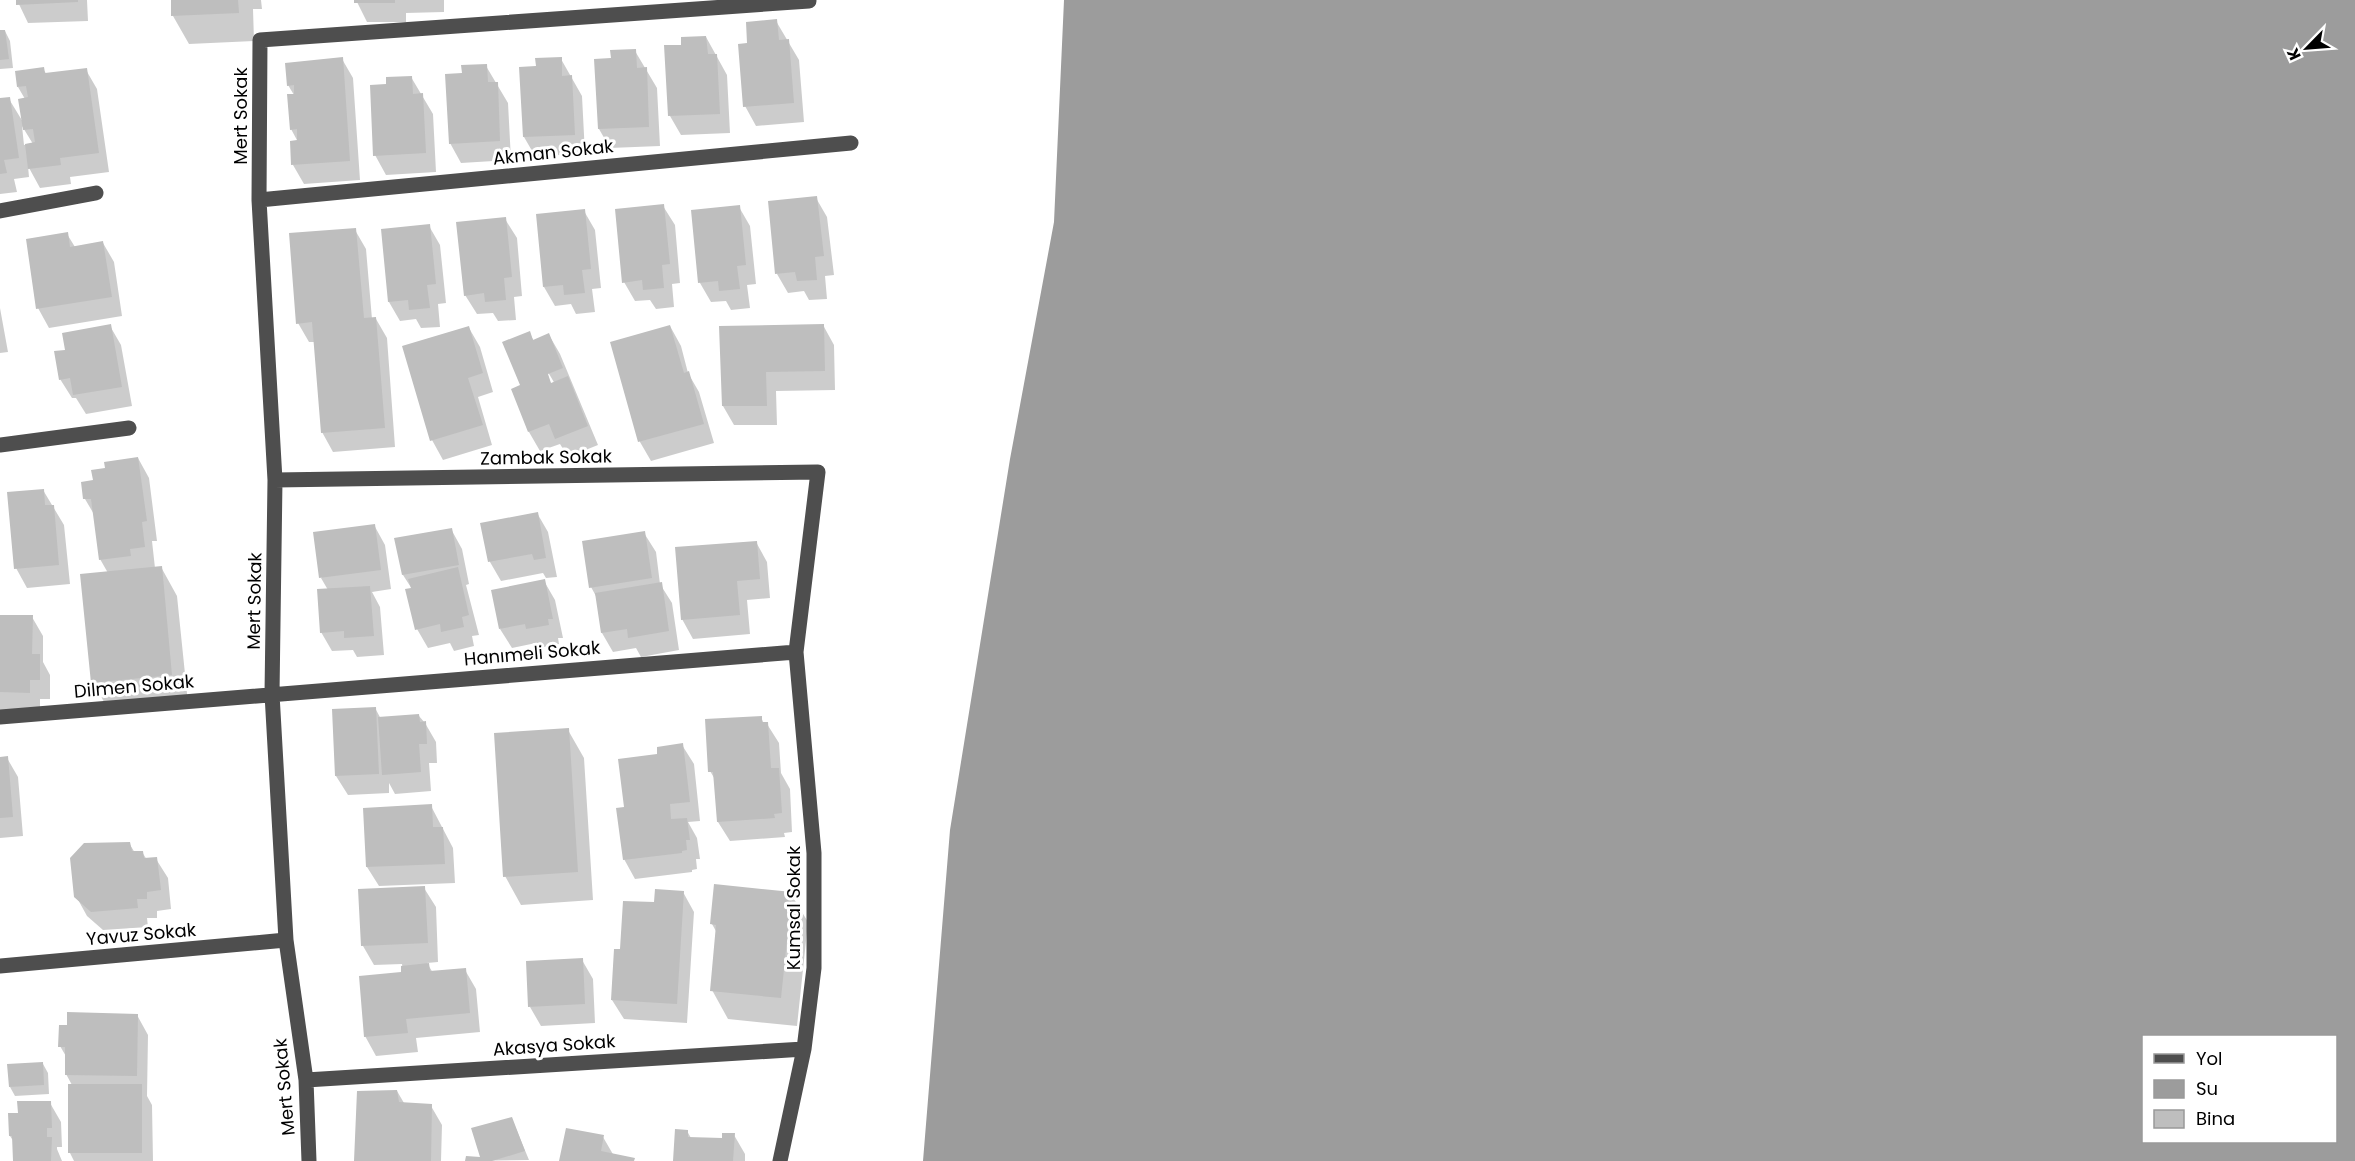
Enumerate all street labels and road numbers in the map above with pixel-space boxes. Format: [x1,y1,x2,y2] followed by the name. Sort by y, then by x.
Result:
[228,67,253,165] street label: Mert Sokak
[491,133,615,171] street label: Akman Sokak
[480,443,613,471] street label: Zambak Sokak
[241,551,267,650] street label: Mert Sokak
[463,635,602,671] street label: Hanımeli Sokak
[73,668,196,704] street label: Dilmen Sokak
[781,845,806,970] street label: Kumsal Sokak
[85,917,198,951] street label: Yavuz Sokak
[492,1028,617,1062] street label: Akasya Sokak
[267,1037,301,1137] street label: Mert Sokak

